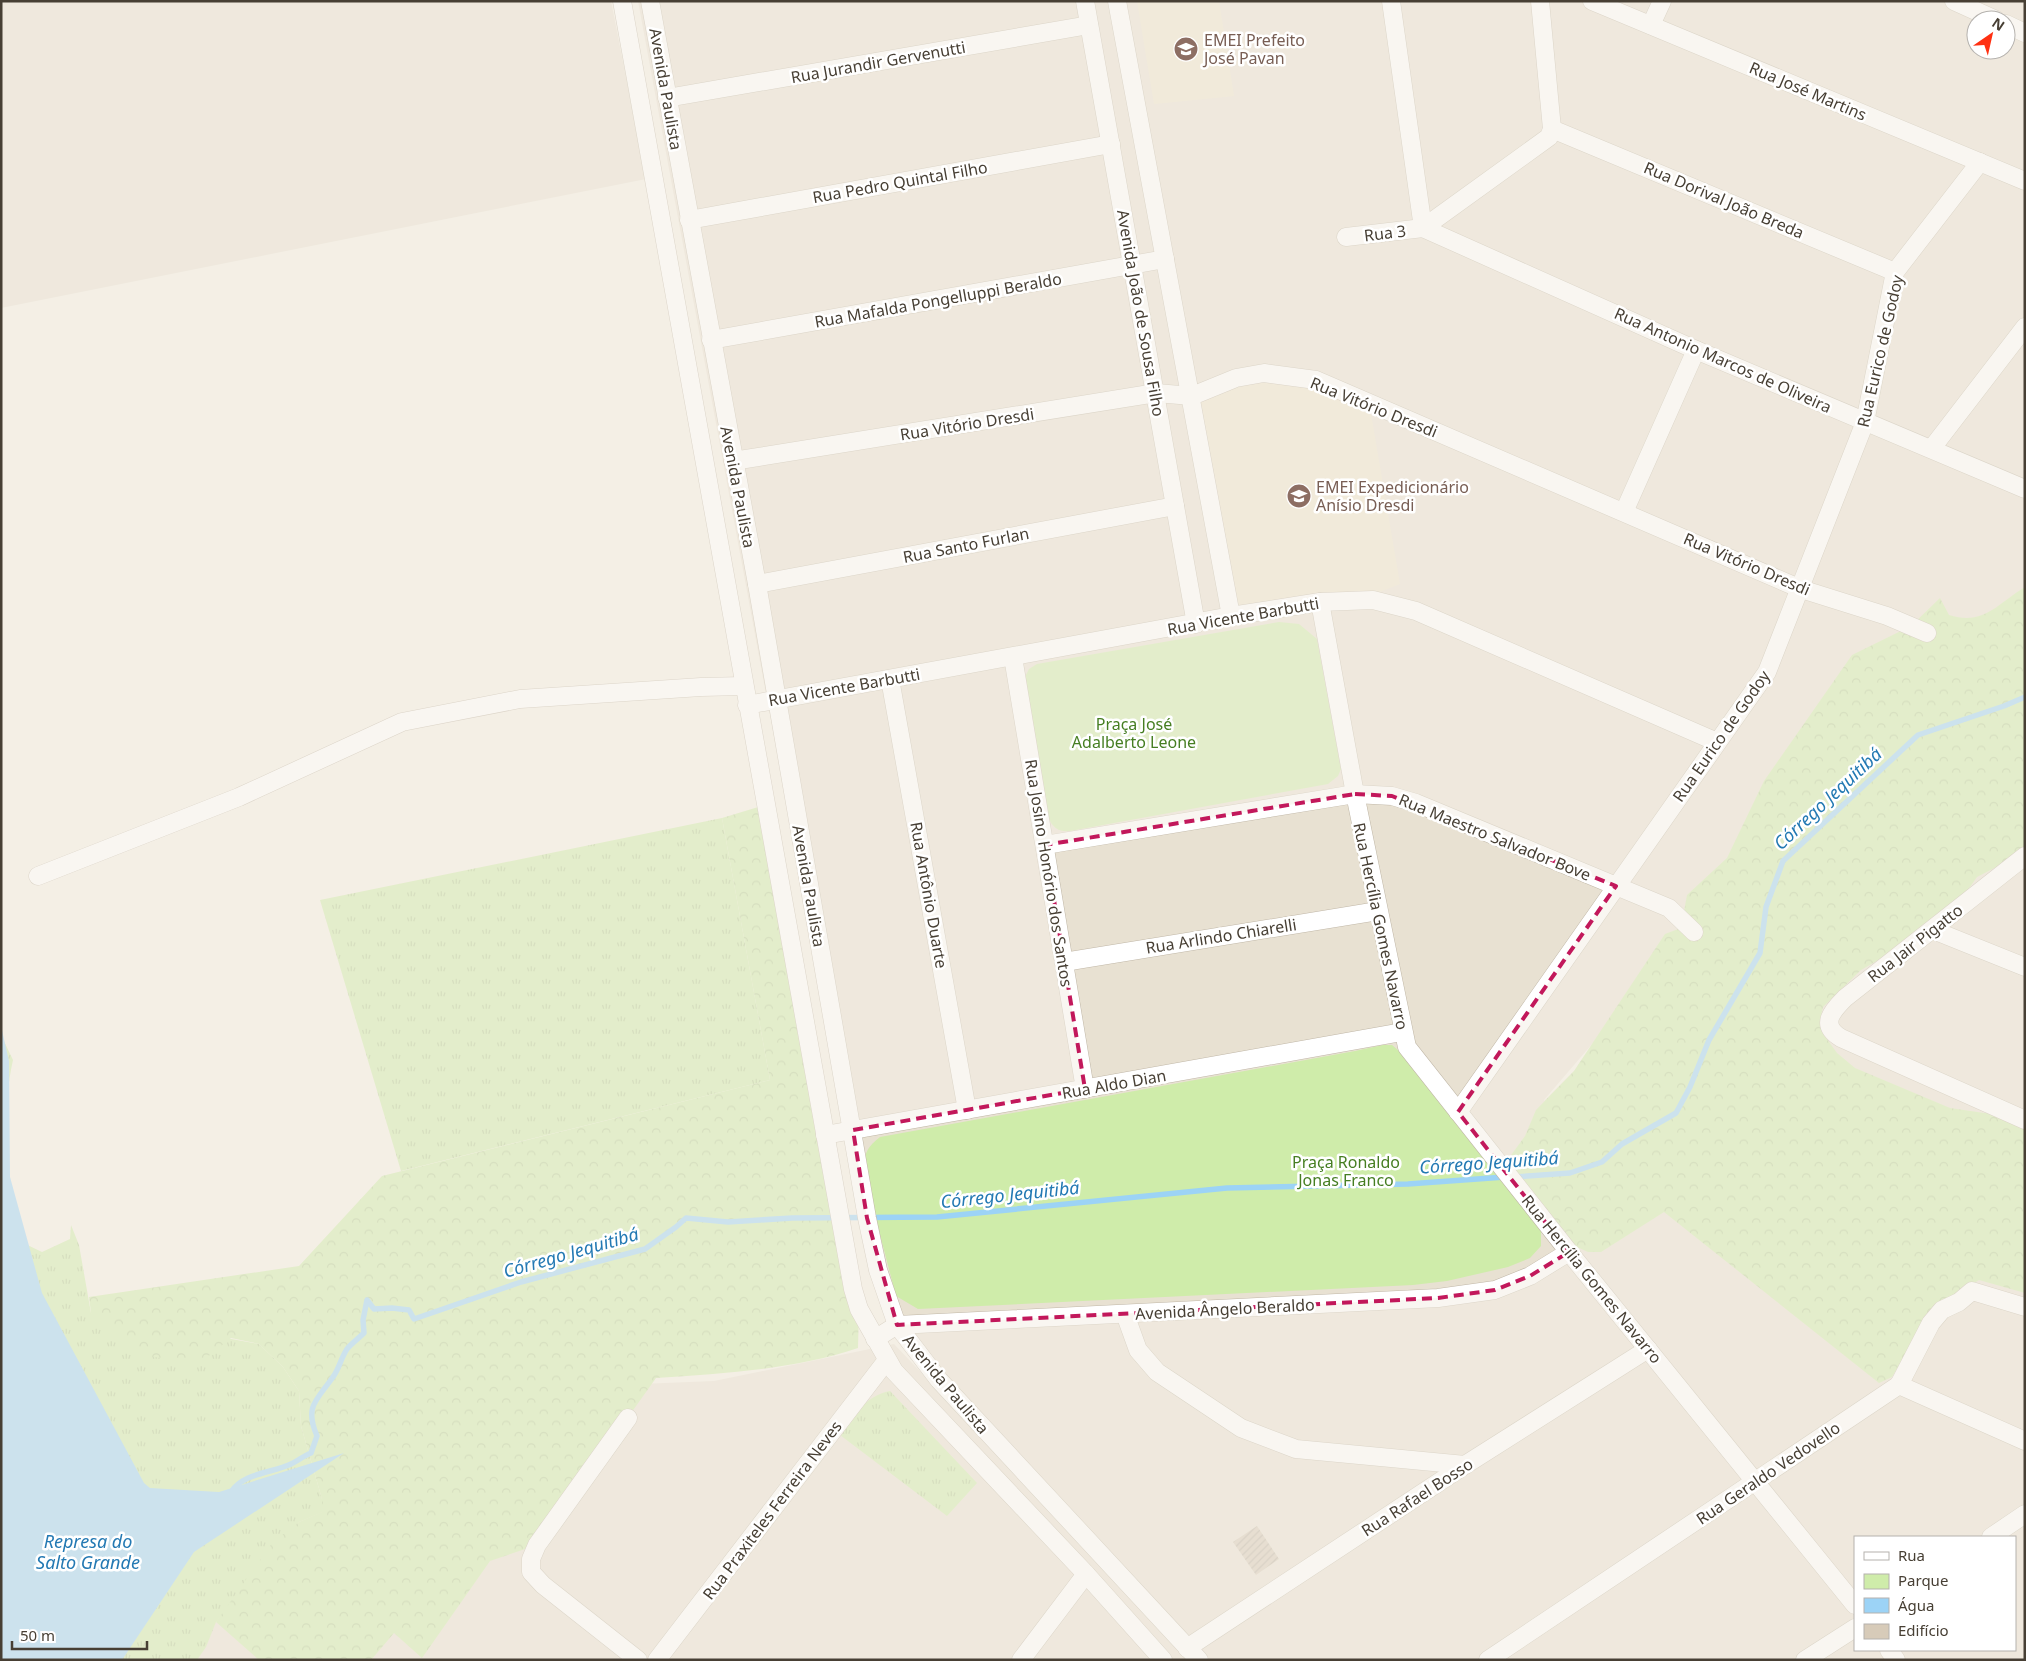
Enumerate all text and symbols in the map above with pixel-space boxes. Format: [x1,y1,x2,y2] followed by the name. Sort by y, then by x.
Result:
[1966,10,2016,60] north arrow
[1989,13,2009,35] text: N
[644,26,688,152] street label: Avenida Paulista
[1202,29,1305,69] place label: EMEI Prefeito José Pavan
[789,36,967,88] street label: Rua Jurandir Gervenutti
[1173,36,1199,62] school or university icon: EMEI Prefeito José Pavan
[1746,56,1870,126] street label: Rua José Martins
[811,156,989,208] street label: Rua Pedro Quintal Filho
[1641,156,1807,244] street label: Rua Dorival João Breda
[1112,208,1170,418] street label: Avenida João de Sousa Filho
[1363,220,1407,246] street label: Rua 3
[813,267,1063,333] street label: Rua Mafalda Pongelluppi Beraldo
[1852,272,1908,429] street label: Rua Eurico de Godoy
[1611,302,1835,418] street label: Rua Antonio Marcos de Oliveira
[1307,371,1441,443] street label: Rua Vitório Dresdi
[898,403,1036,445] street label: Rua Vitório Dresdi
[715,424,761,550] street label: Avenida Paulista
[1316,476,1469,516] place label: EMEI Expedicionário Anísio Dresdi
[1286,483,1312,509] school or university icon: EMEI Expedicionário Anísio Dresdi
[901,522,1031,568] street label: Rua Santo Furlan
[1680,527,1814,601] street label: Rua Vitório Dresdi
[1165,592,1321,640] street label: Rua Vicente Barbutti
[766,663,922,711] street label: Rua Vicente Barbutti
[1667,665,1775,806] street label: Rua Eurico de Godoy
[1072,713,1196,753] park label: Praça José Adalberto Leone
[1768,742,1887,855] water label: Córrego Jequitibá
[1020,758,1078,988] street label: Rua Josino Honório dos Santos
[1396,788,1594,886] street label: Rua Maestro Salvador Bove
[905,820,953,970] street label: Rua Antônio Duarte
[1348,820,1414,1032] street label: Rua Hercília Gomes Navarro
[787,823,831,949] street label: Avenida Paulista
[1863,899,1967,987] street label: Rua Jair Pigatto
[1144,913,1298,959] street label: Rua Arlindo Chiarelli
[1060,1064,1168,1104] street label: Rua Aldo Dian
[1418,1145,1559,1179] water label: Córrego Jequitibá
[1292,1151,1400,1191] park label: Praça Ronaldo Jonas Franco
[939,1175,1081,1213] water label: Córrego Jequitibá
[1517,1190,1667,1368] street label: Rua Hercília Gomes Navarro
[500,1221,641,1283] water label: Córrego Jequitibá
[1135,1293,1315,1325] street label: Avenida Ângelo Beraldo
[898,1330,994,1438] street label: Avenida Paulista
[697,1416,847,1604] street label: Rua Praxiteles Ferreira Neves
[1692,1417,1844,1529] street label: Rua Geraldo Vedovello
[1357,1453,1477,1541] street label: Rua Rafael Bosso
[36,1529,140,1574] water label: Represa do Salto Grande
[1854,1536,2016,1651] legend
[1898,1545,1925,1565] text: Rua
[1898,1570,1948,1590] text: Parque
[1898,1595,1935,1615] text: Água
[12,1618,148,1650] scale bar
[1898,1620,1949,1640] text: Edifício
[20,1625,55,1645] text: 50 m

